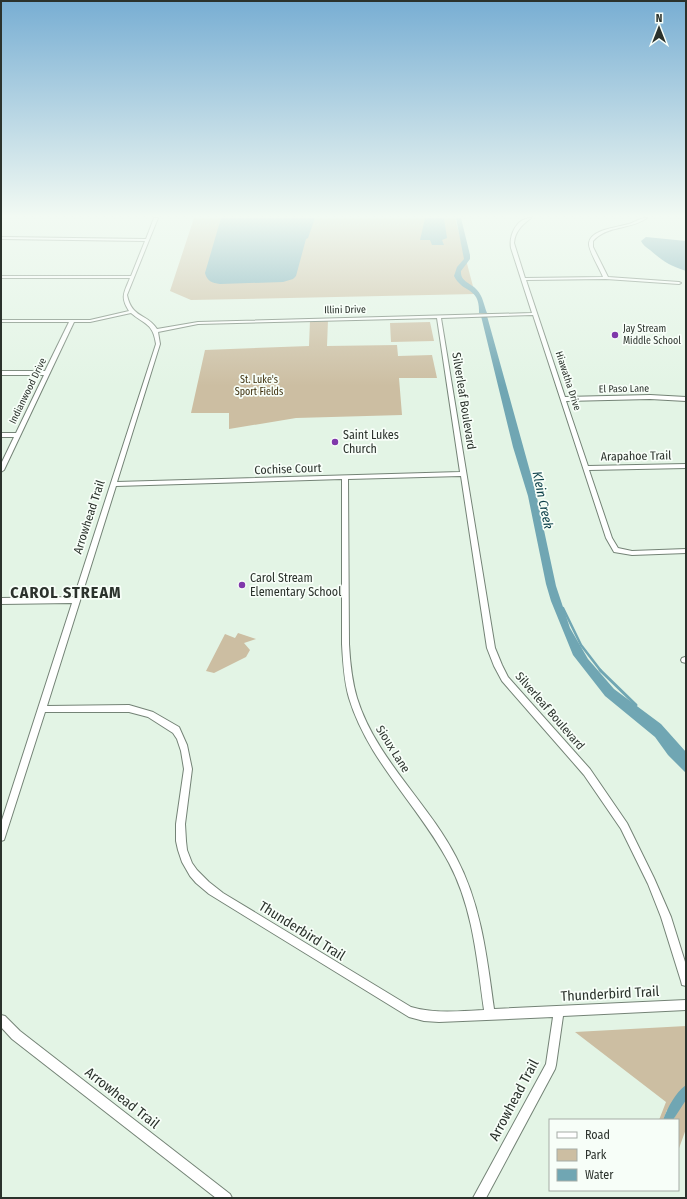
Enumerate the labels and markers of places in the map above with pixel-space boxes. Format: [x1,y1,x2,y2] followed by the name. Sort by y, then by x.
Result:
[623,323,681,347] place label: Jay Stream Middle School
[610,330,620,340] marker: Jay Stream Middle School
[343,428,399,456] place label: Saint Lukes Church
[330,437,340,447] marker: Saint Lukes Church
[250,571,341,599] place label: Carol Stream Elementary School
[237,580,247,590] marker: Carol Stream Elementary School

